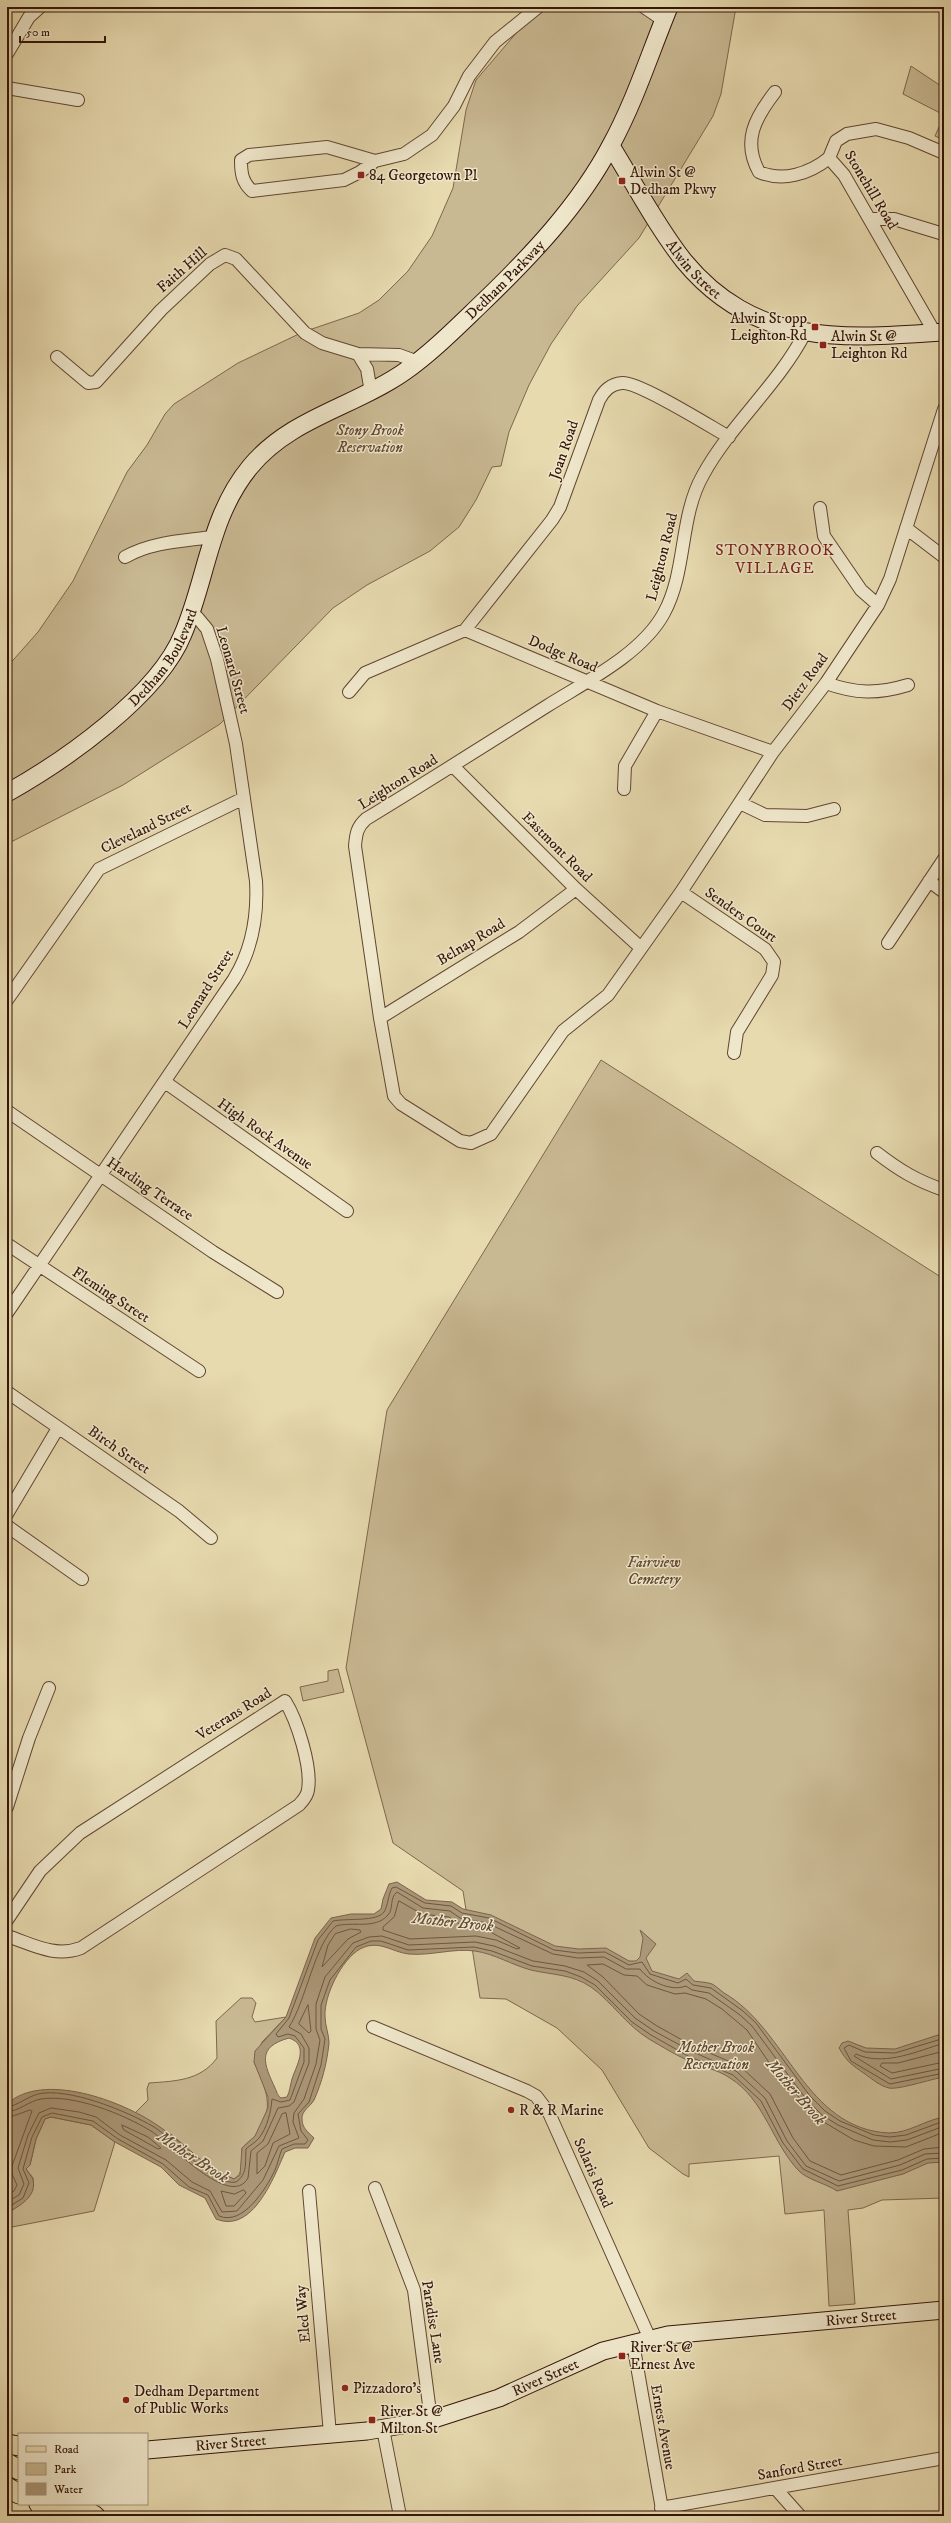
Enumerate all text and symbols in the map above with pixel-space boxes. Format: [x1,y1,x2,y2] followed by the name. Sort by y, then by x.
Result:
[20,18,105,44] scale bar
[26,25,50,40] text: 50 m
[840,147,902,233] street label: Stonehill Road
[630,163,717,199] place label: Alwin St @ Dedham Pkwy
[369,166,478,185] place label: 84 Georgetown Pl
[356,170,366,180] marker: 84 Georgetown Pl
[617,176,627,186] marker: Alwin St @ Dedham Pkwy
[461,235,549,324] street label: Dedham Parkway
[662,236,726,303] street label: Alwin Street
[153,243,211,297] street label: Faith Hill
[730,309,808,345] place label: Alwin St opp Leighton Rd
[810,322,820,332] marker: Alwin St opp Leighton Rd
[831,327,908,363] place label: Alwin St @ Leighton Rd
[818,340,828,350] marker: Alwin St @ Leighton Rd
[544,417,583,484] street label: Joan Road
[335,421,405,457] park label: Stony Brook Reservation
[642,510,682,603] street label: Leighton Road
[715,540,835,578] district label: STONYBROOK VILLAGE
[124,606,201,711] street label: Dedham Boulevard
[211,624,255,716] street label: Leonard Street
[525,631,601,677] street label: Dodge Road
[778,649,833,715] street label: Dietz Road
[355,750,442,814] street label: Leighton Road
[98,798,194,858] street label: Cleveland Street
[518,808,597,887] street label: Eastmont Road
[701,883,781,947] street label: Senders Court
[433,914,509,970] street label: Belnap Road
[174,946,238,1032] street label: Leonard Street
[214,1094,316,1174] street label: High Rock Avenue
[103,1153,197,1225] street label: Harding Terrace
[69,1263,154,1327] street label: Fleming Street
[84,1422,154,1478] street label: Birch Street
[627,1553,681,1589] park label: Fairview Cemetery
[192,1683,276,1745] street label: Veterans Road
[410,1908,495,1936] water label: Mother Brook
[677,2038,755,2074] park label: Mother Brook Reservation
[761,2054,830,2130] water label: Mother Brook
[519,2101,604,2120] place label: R & R Marine
[506,2105,516,2115] marker: R & R Marine
[153,2126,233,2188] water label: Mother Brook
[569,2135,617,2211] street label: Solaris Road
[417,2279,449,2365] street label: Paradise Lane
[291,2283,315,2344] street label: Eled Way
[825,2305,897,2330] street label: River Street
[630,2338,695,2374] place label: River St @ Ernest Ave
[617,2351,627,2361] marker: River St @ Ernest Ave
[509,2354,582,2400] street label: River Street
[353,2379,421,2398] place label: Pizzadoro's
[134,2382,259,2418] place label: Dedham Department of Public Works
[340,2383,350,2393] marker: Pizzadoro's
[646,2383,680,2471] street label: Ernest Avenue
[121,2395,131,2405] marker: Dedham Department of Public Works
[380,2402,443,2438] place label: River St @ Milton St
[367,2415,377,2425] marker: River St @ Milton St
[195,2430,267,2455] street label: River Street
[18,2433,148,2505] legend
[54,2442,79,2457] text: Road
[756,2451,844,2485] street label: Sanford Street
[54,2462,76,2477] text: Park
[53,2482,83,2497] text: Water

